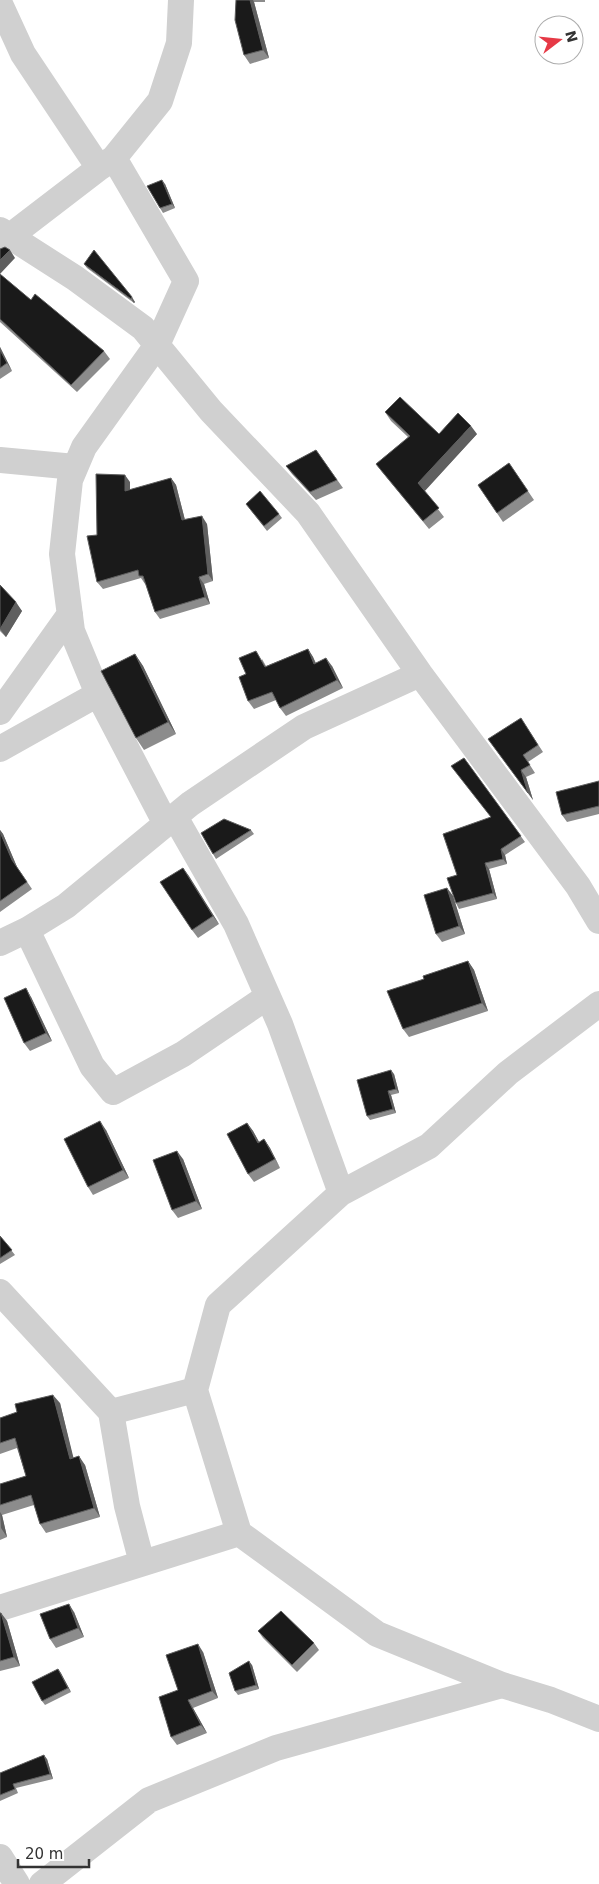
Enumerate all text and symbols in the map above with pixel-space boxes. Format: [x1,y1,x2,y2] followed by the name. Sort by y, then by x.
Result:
[534,15,584,65] north arrow
[562,29,581,44] text: N
[18,1836,89,1868] scale bar
[25,1845,63,1863] text: 20 m

